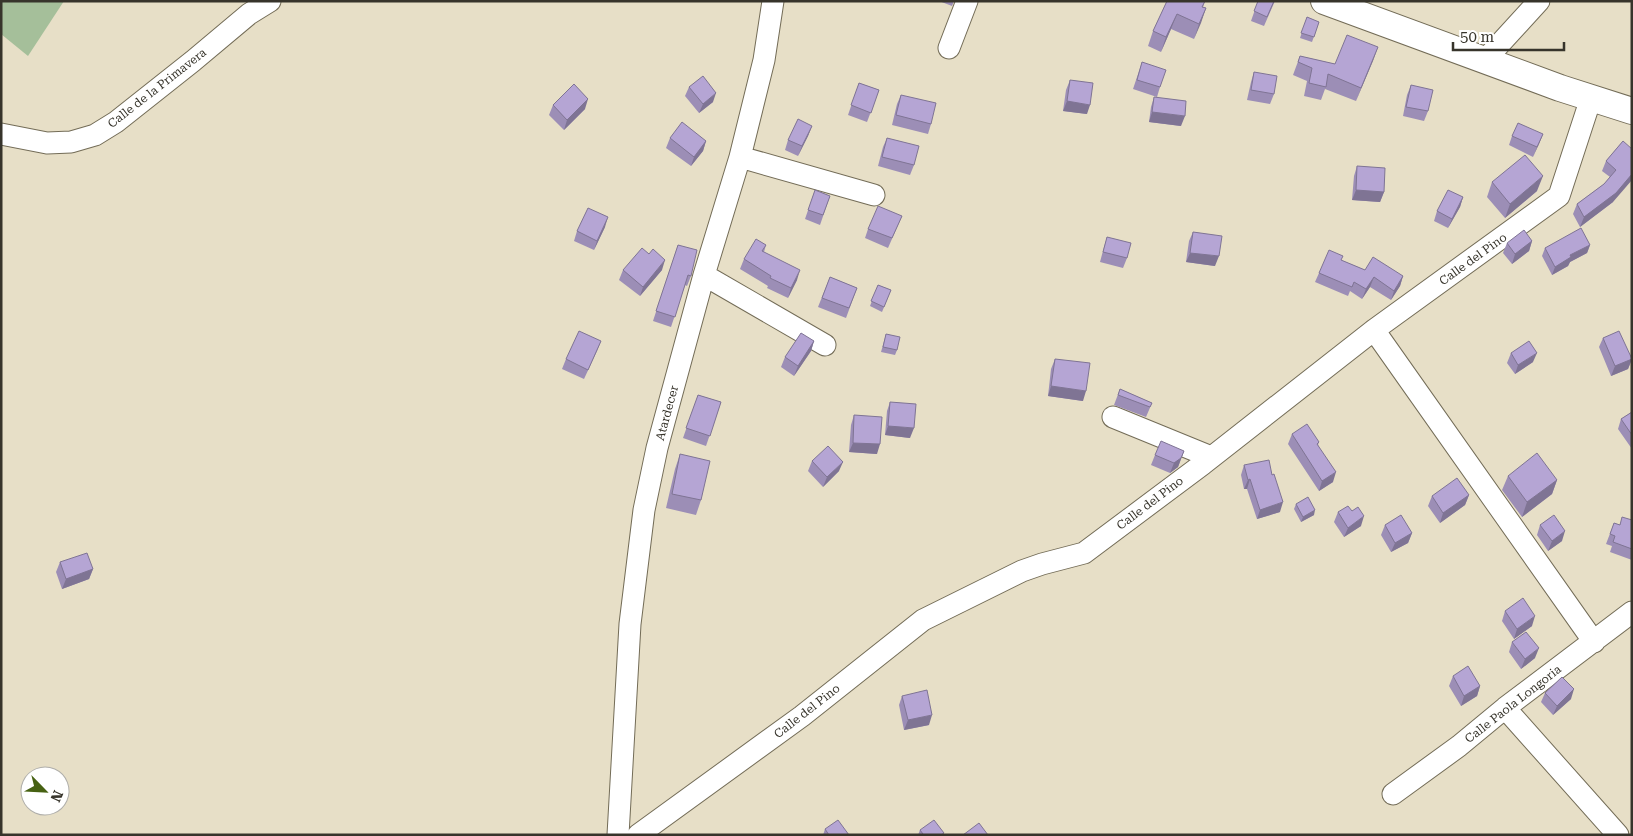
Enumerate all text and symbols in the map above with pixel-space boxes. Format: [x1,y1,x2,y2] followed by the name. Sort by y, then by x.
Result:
[1453,20,1564,52] scale bar
[1460,28,1495,46] text: 50 m
[105,45,209,131] street label: Calle de la Primavera
[1437,230,1509,288] street label: Calle del Pino
[653,384,681,442] street label: Atardecer
[1114,473,1186,533] street label: Calle del Pino
[1462,662,1564,746] street label: Calle Paola Longoria
[771,681,843,741] street label: Calle del Pino
[20,766,70,816] north arrow
[47,788,66,805] text: N

